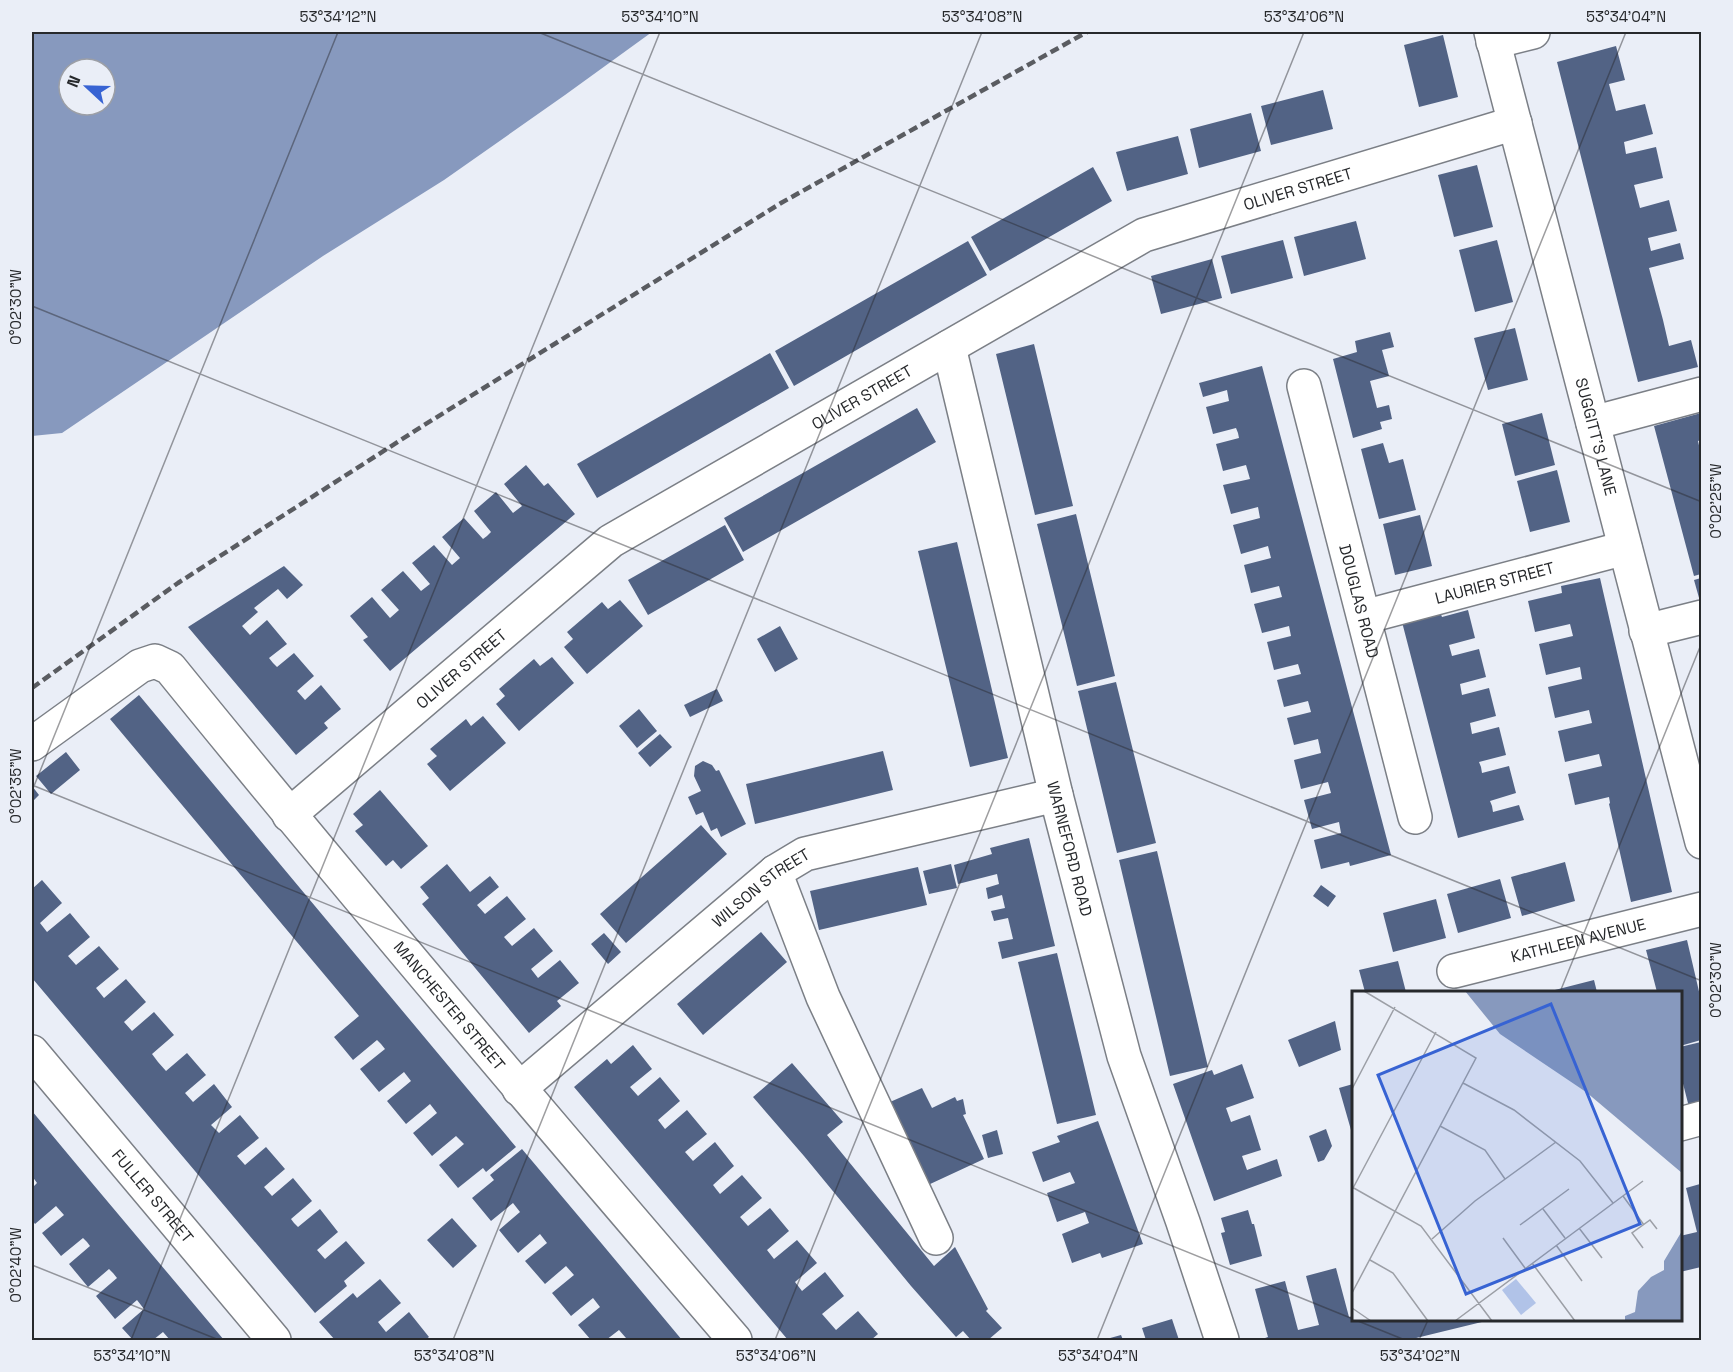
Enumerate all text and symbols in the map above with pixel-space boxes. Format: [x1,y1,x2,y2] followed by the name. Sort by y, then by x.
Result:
[299,7,377,26] text: 53°34'12"N
[621,7,699,26] text: 53°34'10"N
[942,7,1022,26] text: 53°34'08"N
[1264,7,1344,26] text: 53°34'06"N
[1586,7,1666,26] text: 53°34'04"N
[57,57,117,117] north arrow
[62,73,85,90] text: N
[1241,162,1355,215] street label: OLIVER STREET
[6,269,25,345] text: 0°02'30"W
[808,360,916,434] street label: OLIVER STREET
[1571,375,1622,498] street label: SUGGITT'S LANE
[1706,463,1725,539] text: 0°02'25"W
[1335,542,1384,660] street label: DOUGLAS ROAD
[1432,557,1557,608] street label: LAURIER STREET
[411,624,511,713] street label: OLIVER STREET
[6,748,25,824] text: 0°02'35"W
[1043,779,1098,918] street label: WARNEFORD ROAD
[707,843,813,932] street label: WILSON STREET
[1509,913,1648,967] street label: KATHLEEN AVENUE
[389,937,510,1075] street label: MANCHESTER STREET
[1706,942,1725,1018] text: 0°02'30"W
[1352,991,1682,1321] inset map
[107,1145,198,1247] street label: FULLER STREET
[6,1227,25,1303] text: 0°02'40"W
[93,1346,171,1365] text: 53°34'10"N
[414,1346,494,1365] text: 53°34'08"N
[736,1346,816,1365] text: 53°34'06"N
[1058,1346,1138,1365] text: 53°34'04"N
[1380,1346,1460,1365] text: 53°34'02"N

